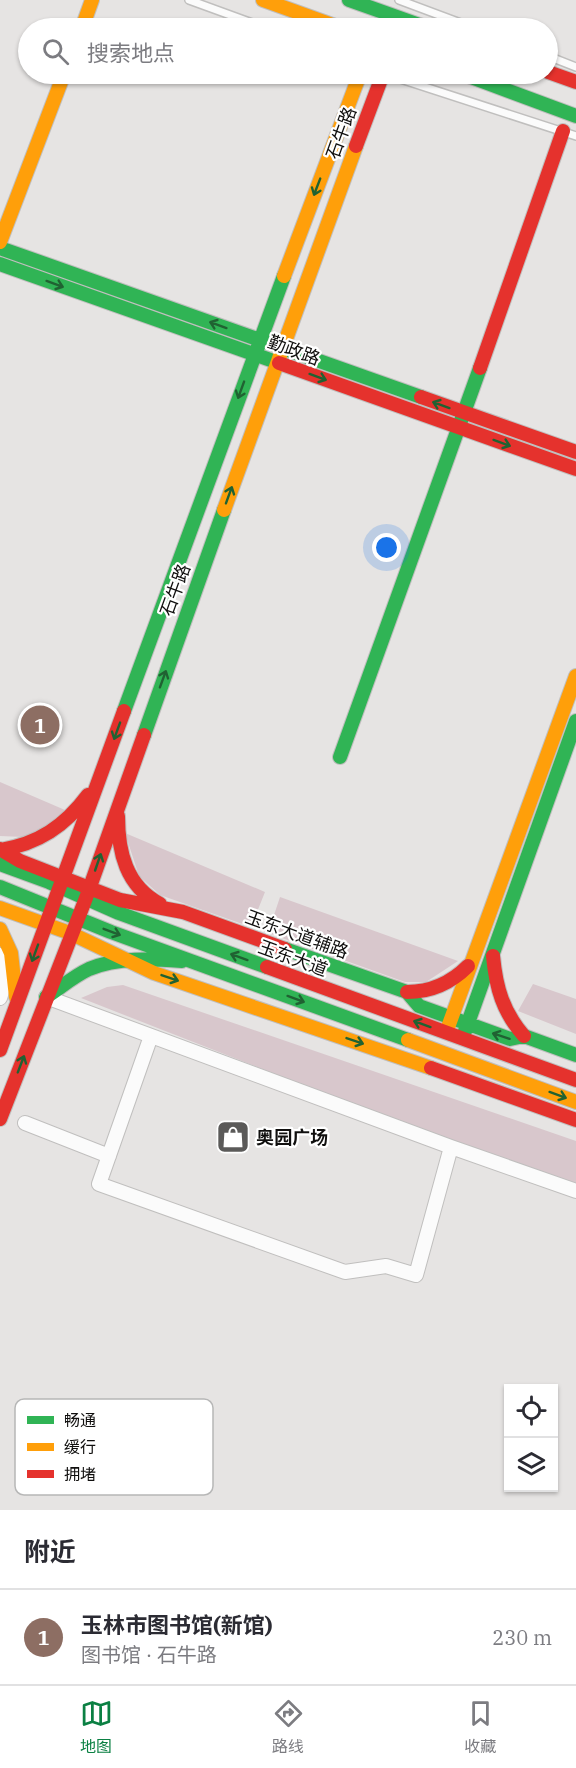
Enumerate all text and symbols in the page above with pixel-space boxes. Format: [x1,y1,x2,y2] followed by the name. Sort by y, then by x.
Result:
[18,18,558,84] search box
[39,35,72,68] icon: search
[87,38,175,67] text: 搜索地点
[321,104,361,162] street label: 石牛路
[311,177,322,196] one-way arrow
[45,279,64,290] one-way arrow
[209,319,228,330] one-way arrow
[265,330,323,370] street label: 勤政路
[308,373,327,384] one-way arrow
[235,380,246,398] one-way arrow
[433,398,451,409] one-way arrow
[492,438,511,449] one-way arrow
[224,486,235,505] one-way arrow
[372,533,401,562] your location
[155,561,195,619] street label: 石牛路
[158,670,169,688] one-way arrow
[20,702,60,748] pin: 1
[111,721,122,740] one-way arrow
[93,854,104,872] one-way arrow
[243,905,351,963] street label: 玉东大道辅路
[103,927,121,938] one-way arrow
[255,936,331,980] street label: 玉东大道
[29,943,40,962] one-way arrow
[230,951,249,962] one-way arrow
[160,974,179,985] one-way arrow
[286,995,304,1006] one-way arrow
[414,1018,432,1029] one-way arrow
[492,1030,511,1041] one-way arrow
[345,1036,364,1047] one-way arrow
[16,1055,27,1074] one-way arrow
[548,1090,566,1101] one-way arrow
[215,1119,251,1155] shop icon: 奥园广场
[256,1126,328,1149] place label: 奥园广场
[504,1384,558,1492] map controls
[504,1384,558,1438] button: locate
[15,1399,213,1495] legend
[64,1410,96,1430] text: 畅通
[64,1437,96,1457] text: 缓行
[504,1438,558,1492] button: layers
[64,1464,96,1484] text: 拥堵
[24,1534,76,1568] text: 附近
[81,1610,273,1639] text: 玉林市图书馆(新馆)
[38,1624,50,1651] text: 1
[492,1624,552,1651] text: 230 m
[81,1641,217,1668] text: 图书馆 · 石牛路
[80,1697,113,1757] tab: 地图
[272,1697,305,1757] tab: 路线
[464,1697,497,1757] tab: 收藏

